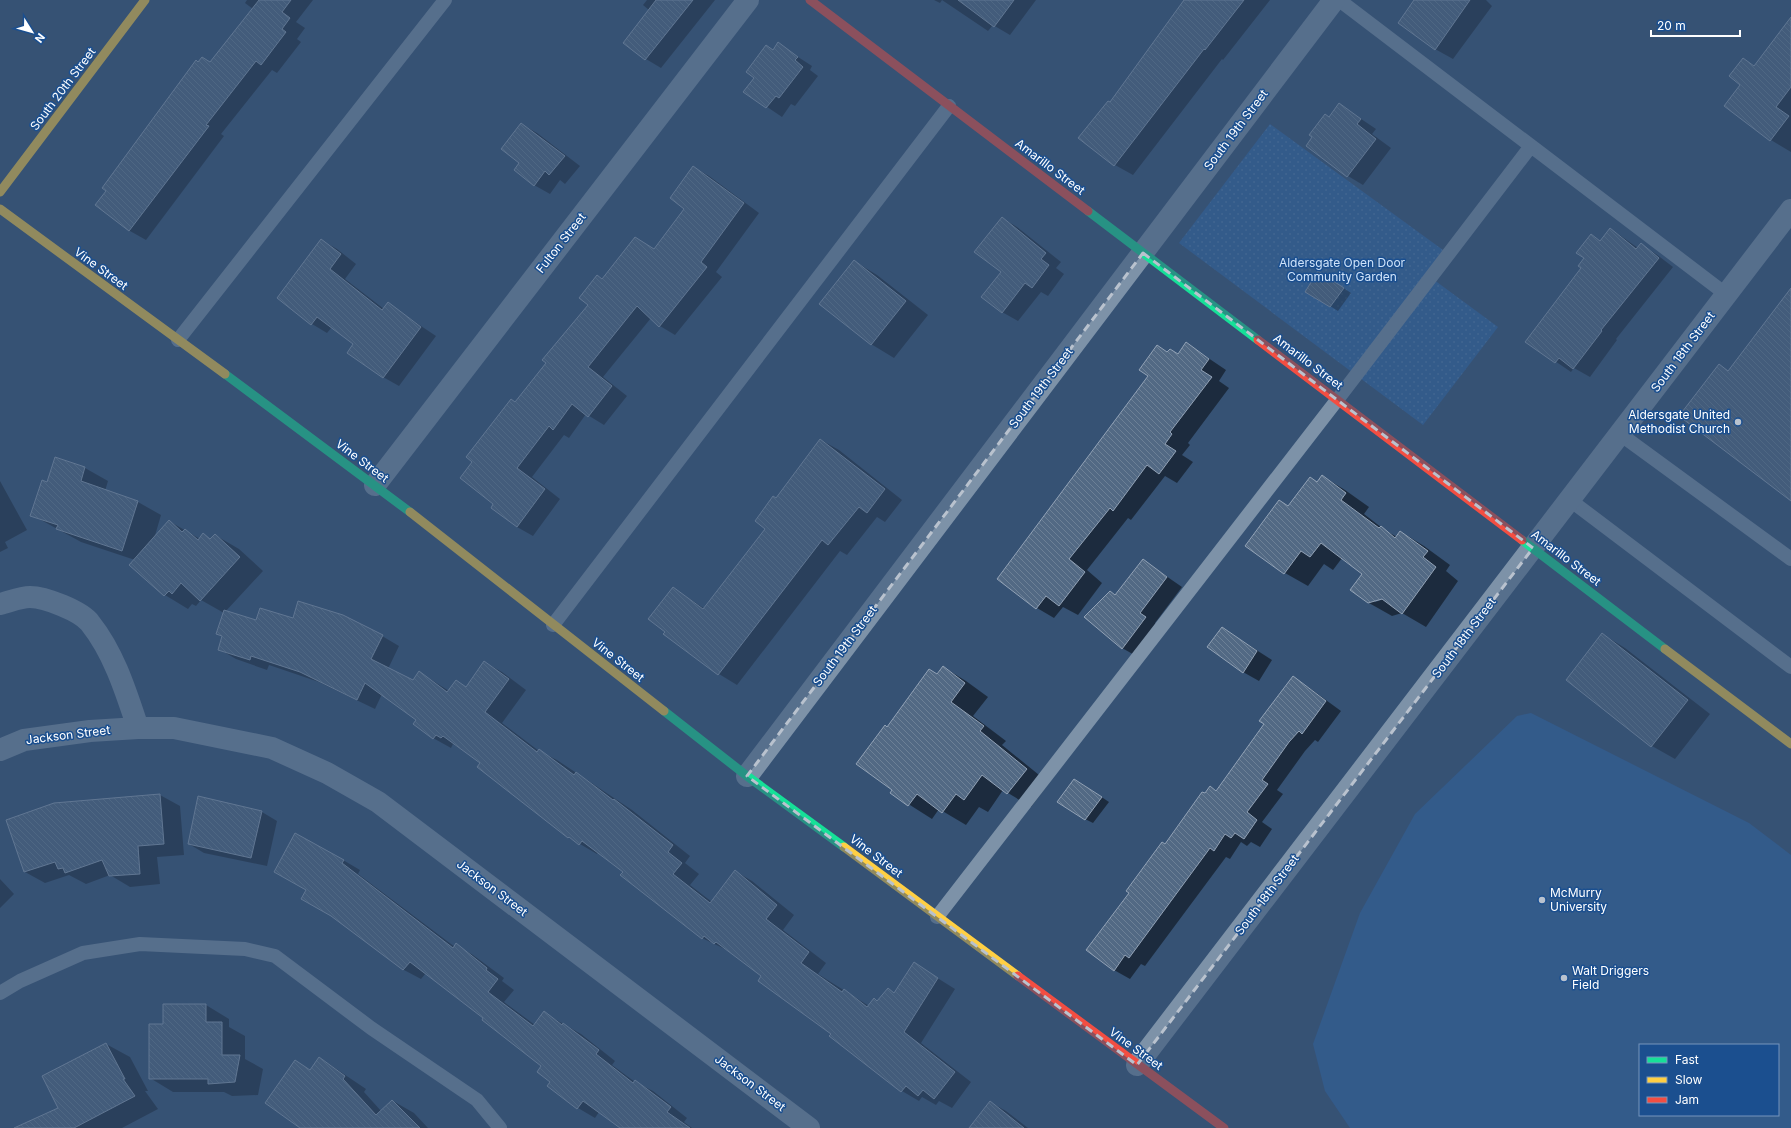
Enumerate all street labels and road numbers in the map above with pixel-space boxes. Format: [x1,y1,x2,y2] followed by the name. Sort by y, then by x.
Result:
[27,44,99,133] street label: South 20th Street
[1200,86,1271,173] street label: South 19th Street
[1012,136,1088,198] street label: Amarillo Street
[532,210,589,276] street label: Fulton Street
[72,244,131,293] street label: Vine Street
[1647,308,1718,395] street label: South 18th Street
[1270,331,1346,393] street label: Amarillo Street
[1005,344,1076,431] street label: South 19th Street
[333,436,392,485] street label: Vine Street
[1528,527,1604,589] street label: Amarillo Street
[1428,594,1499,681] street label: South 18th Street
[809,602,880,689] street label: South 19th Street
[589,634,648,685] street label: Vine Street
[25,722,111,747] street label: Jackson Street
[847,831,906,880] street label: Vine Street
[1231,851,1302,938] street label: South 18th Street
[454,856,531,919] street label: Jackson Street
[1107,1024,1166,1073] street label: Vine Street
[712,1051,789,1114] street label: Jackson Street

